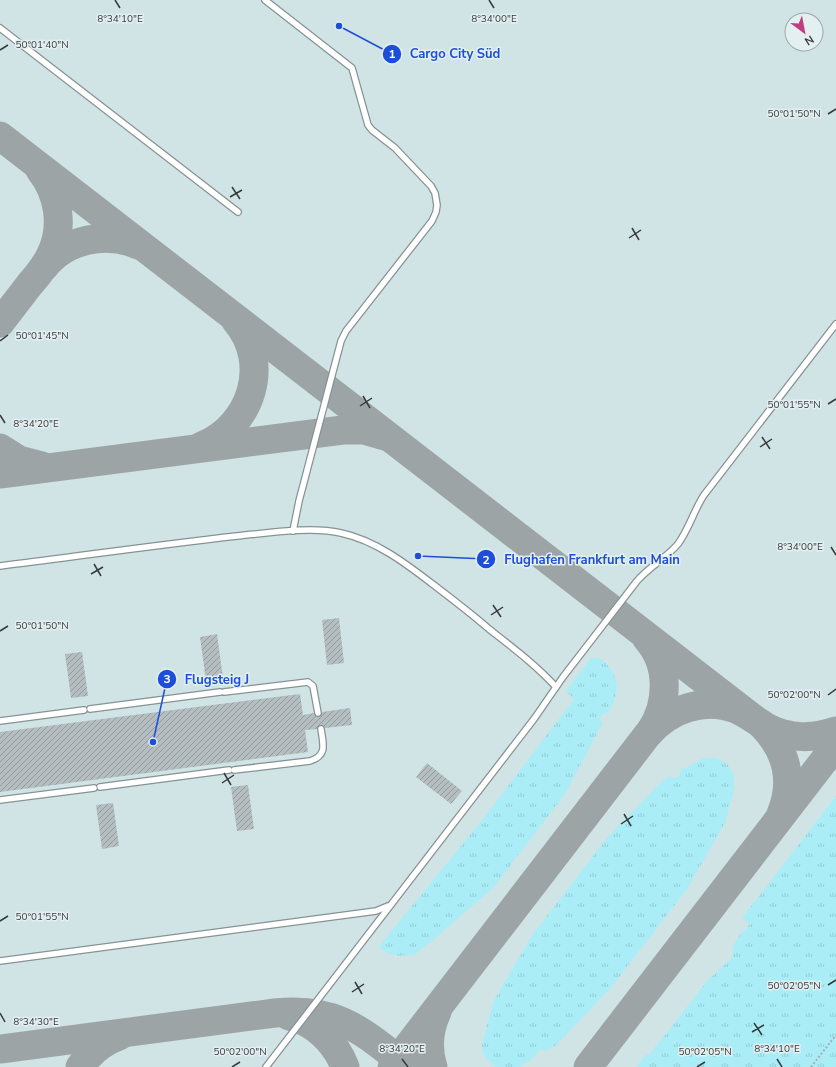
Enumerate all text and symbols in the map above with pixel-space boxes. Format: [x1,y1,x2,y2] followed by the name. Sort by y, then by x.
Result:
[97,12,143,26] text: 8°34'10"E
[471,12,517,26] text: 8°34'00"E
[784,12,824,52] north arrow
[802,32,817,49] text: N
[15,38,69,52] text: 50°01'40"N
[382,41,508,66] callout: Cargo City Süd
[410,45,500,63] text: Cargo City Süd
[388,46,396,62] text: 1
[767,107,821,121] text: 50°01'50"N
[15,329,69,343] text: 50°01'45"N
[767,398,821,412] text: 50°01'55"N
[13,417,59,431] text: 8°34'20"E
[777,540,823,554] text: 8°34'00"E
[476,547,687,572] callout: Flughafen Frankfurt am Main
[504,551,680,569] text: Flughafen Frankfurt am Main
[482,552,490,568] text: 2
[15,619,69,633] text: 50°01'50"N
[157,667,257,692] callout: Flugsteig J
[163,671,171,687] text: 3
[185,671,249,689] text: Flugsteig J
[767,688,821,702] text: 50°02'00"N
[15,910,69,924] text: 50°01'55"N
[767,979,821,993] text: 50°02'05"N
[13,1015,59,1029] text: 8°34'30"E
[379,1042,425,1056] text: 8°34'20"E
[754,1042,800,1056] text: 8°34'10"E
[213,1045,267,1059] text: 50°02'00"N
[678,1045,732,1059] text: 50°02'05"N

